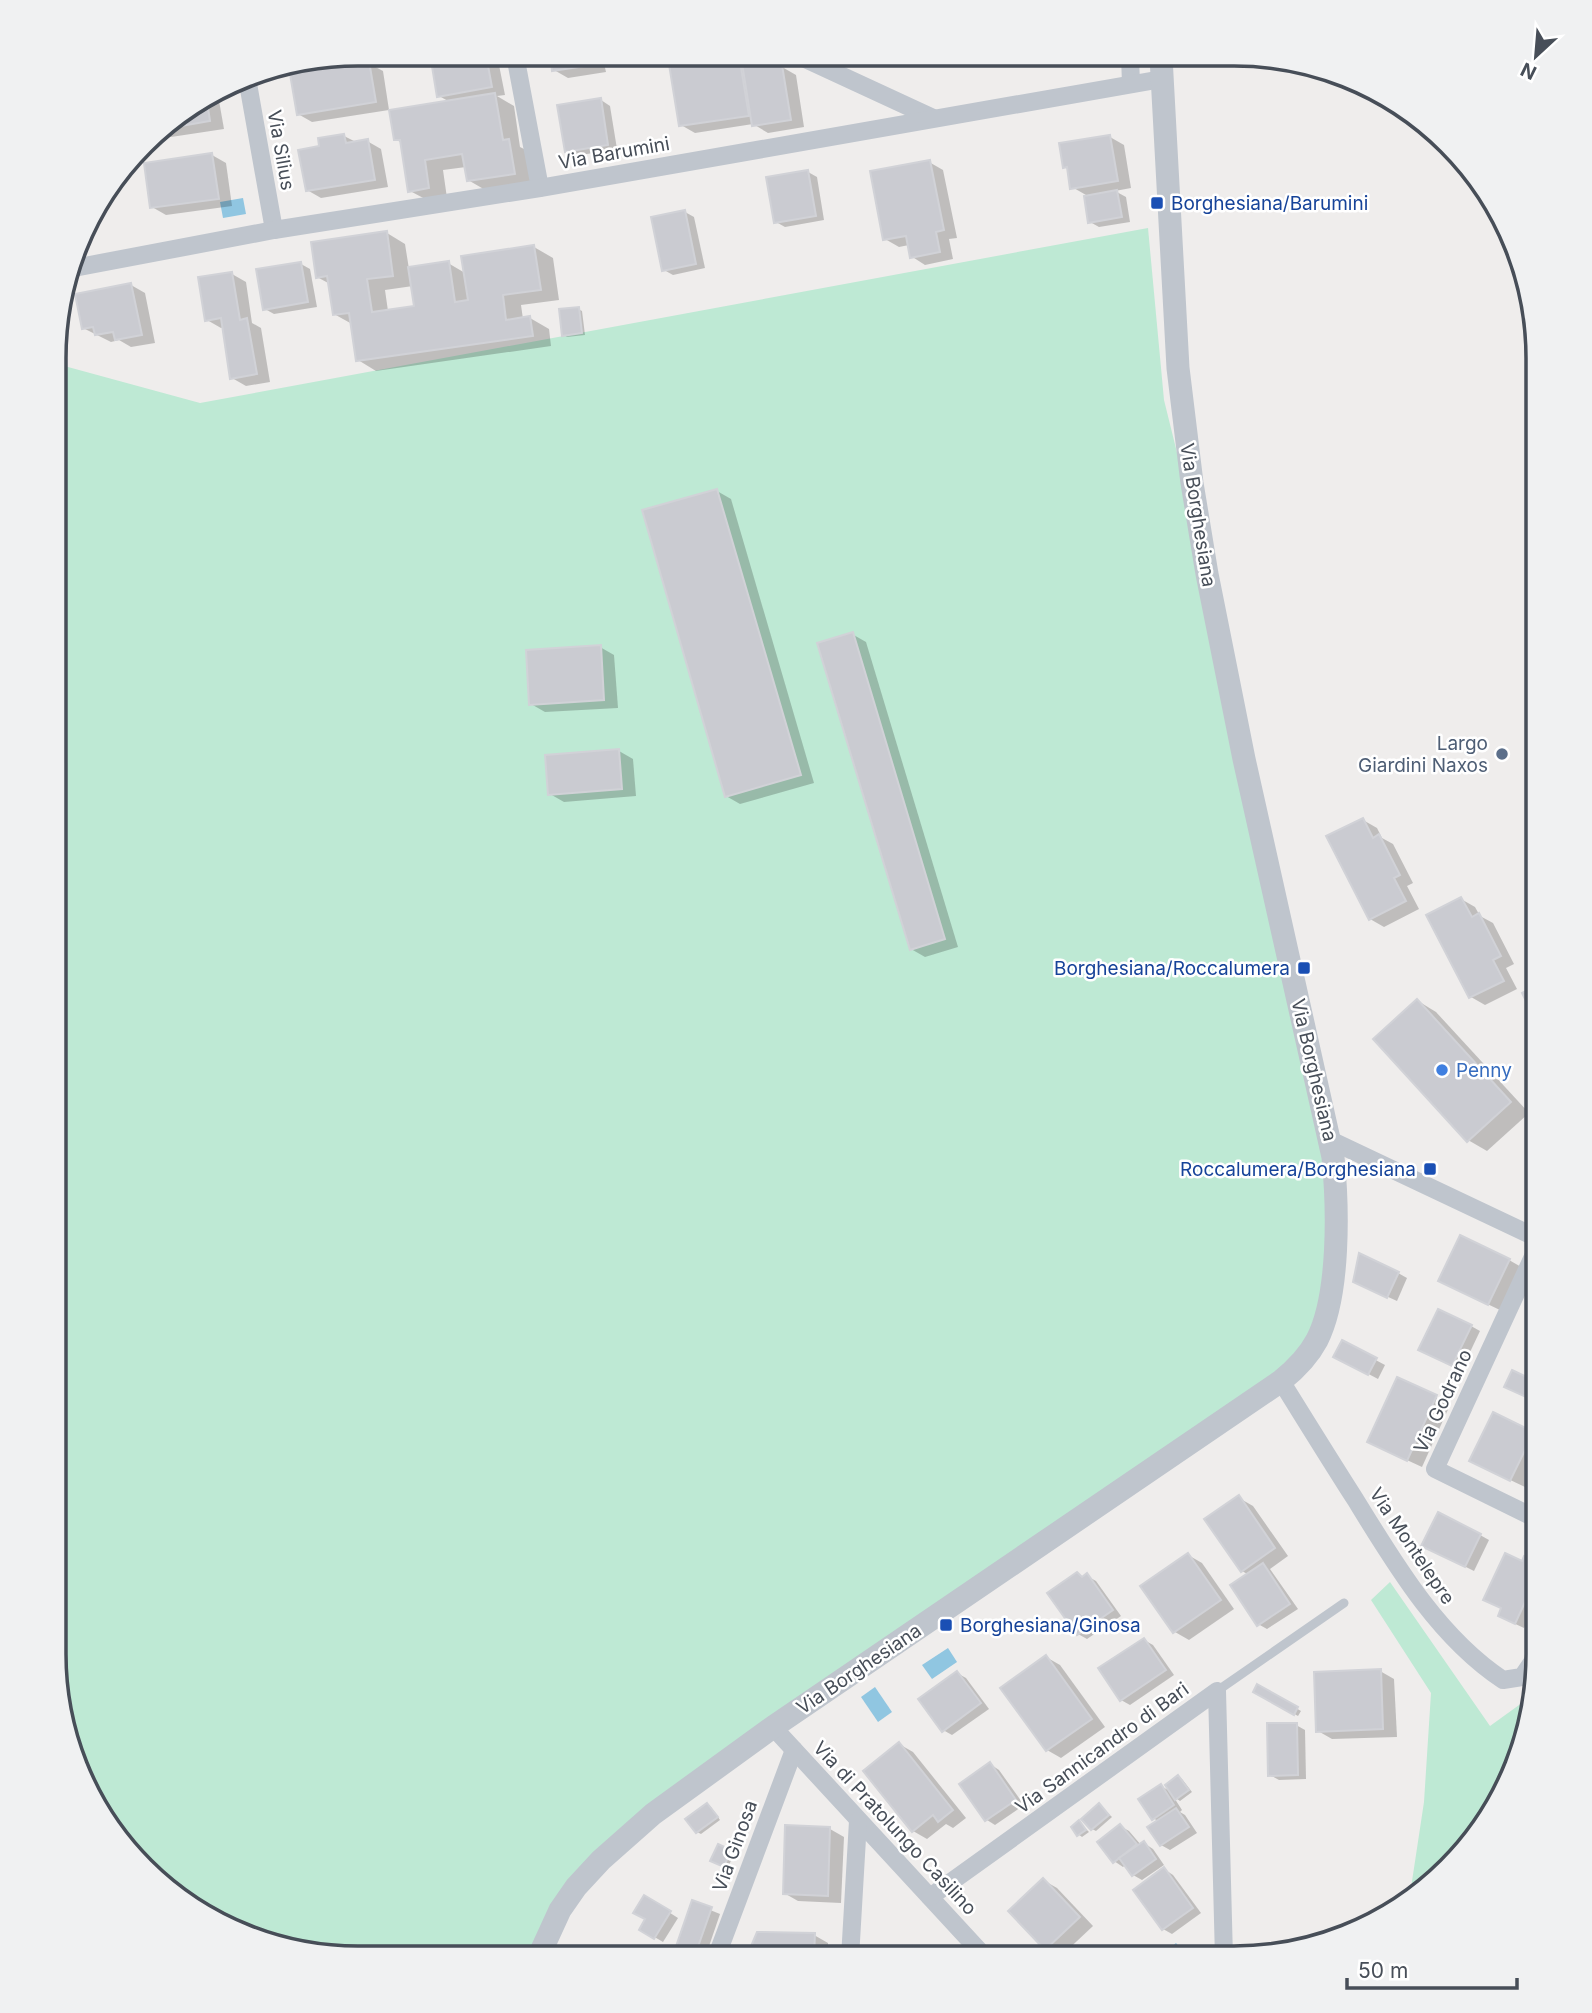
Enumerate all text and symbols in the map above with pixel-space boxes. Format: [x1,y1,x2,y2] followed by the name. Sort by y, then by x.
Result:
[1501,21,1571,91] north arrow
[1517,57,1540,84] text: N
[263,108,299,192] street label: Via Silius
[557,132,671,174] street label: Via Barumini
[1171,192,1368,215] place label: Borghesiana/Barumini
[1149,195,1165,211] marker: Borghesiana/Barumini
[1175,441,1221,589] street label: Via Borghesiana
[1358,732,1488,777] place label: Largo Giardini Naxos
[1494,746,1510,762] marker: Largo Giardini Naxos
[1054,957,1290,980] place label: Borghesiana/Roccalumera
[1296,960,1312,976] marker: Borghesiana/Roccalumera
[1286,997,1342,1143] street label: Via Borghesiana
[1456,1059,1512,1082] place label: Penny
[1434,1062,1450,1078] marker: Penny
[1180,1158,1416,1181] place label: Roccalumera/Borghesiana
[1422,1161,1438,1177] marker: Roccalumera/Borghesiana
[1409,1346,1477,1456] street label: Via Godrano
[1364,1483,1460,1609] street label: Via Montelepre
[960,1614,1141,1637] place label: Borghesiana/Ginosa
[938,1617,954,1633] marker: Borghesiana/Ginosa
[792,1619,926,1719] street label: Via Borghesiana
[1011,1677,1193,1819] street label: Via Sannicandro di Bari
[808,1736,982,1920] street label: Via di Pratolungo Casilino
[708,1797,762,1895] street label: Via Ginosa
[1347,1946,1517,1990] scale bar
[1358,1958,1408,1983] text: 50 m

